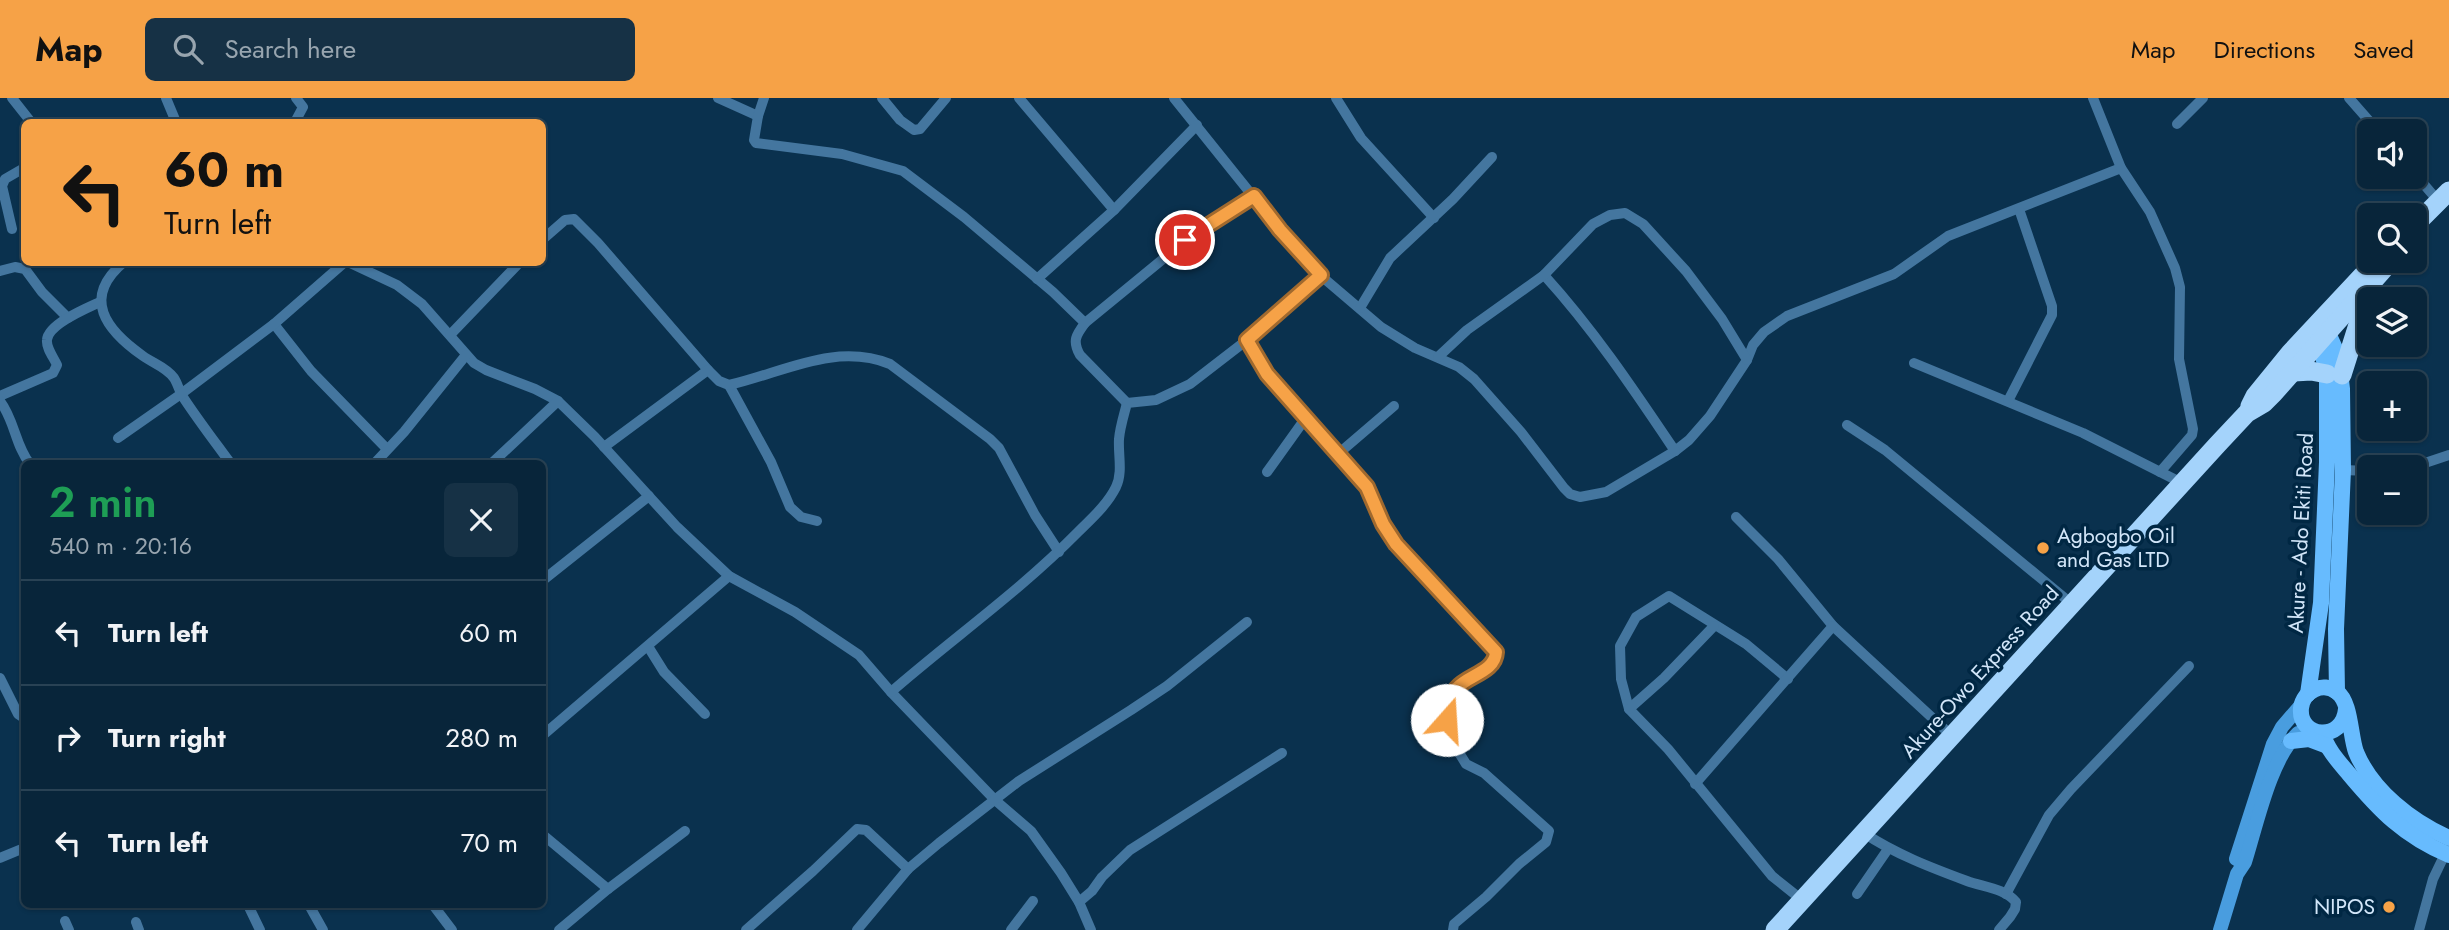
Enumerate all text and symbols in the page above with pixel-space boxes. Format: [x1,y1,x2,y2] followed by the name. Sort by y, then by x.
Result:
[145,18,635,81] search box
[35,26,103,73] text: Map
[169,30,207,68] icon: search
[225,30,356,68] text: Search here
[2131,32,2176,67] text: Map
[2214,32,2315,67] text: Directions
[2353,32,2414,67] text: Saved
[2357,119,2427,525] map controls
[2357,119,2427,189] button: sound
[164,135,284,205] text: 60 m
[49,147,140,238] icon: left
[164,200,271,246] text: Turn left
[2357,203,2427,273] button: search
[1155,210,1215,270] pin
[1166,221,1204,259] icon: arrive
[2357,287,2427,357] button: layers
[2357,371,2427,441] button: +
[2281,432,2321,634] street label: Akure - Ado Ekiti Road
[2357,455,2427,525] button: −
[49,472,157,533] text: 2 min
[444,483,518,557] button: close
[2057,521,2175,575] place label: Agbogbo Oil and Gas LTD
[49,529,192,563] text: 540 m · 20:16
[2035,540,2051,556] marker: Agbogbo Oil and Gas LTD
[1894,579,2066,765] street label: Akure-Owo Express Road
[49,614,87,652] icon: left
[108,614,208,652] text: Turn left
[459,614,518,652] text: 60 m
[1410,683,1484,757] position arrow
[49,719,87,757] icon: right
[108,719,226,757] text: Turn right
[445,719,518,757] text: 280 m
[49,824,87,862] icon: left
[108,824,208,862] text: Turn left
[461,824,518,862] text: 70 m
[2314,892,2375,922] place label: NIPOS
[2381,899,2397,915] marker: NIPOS

